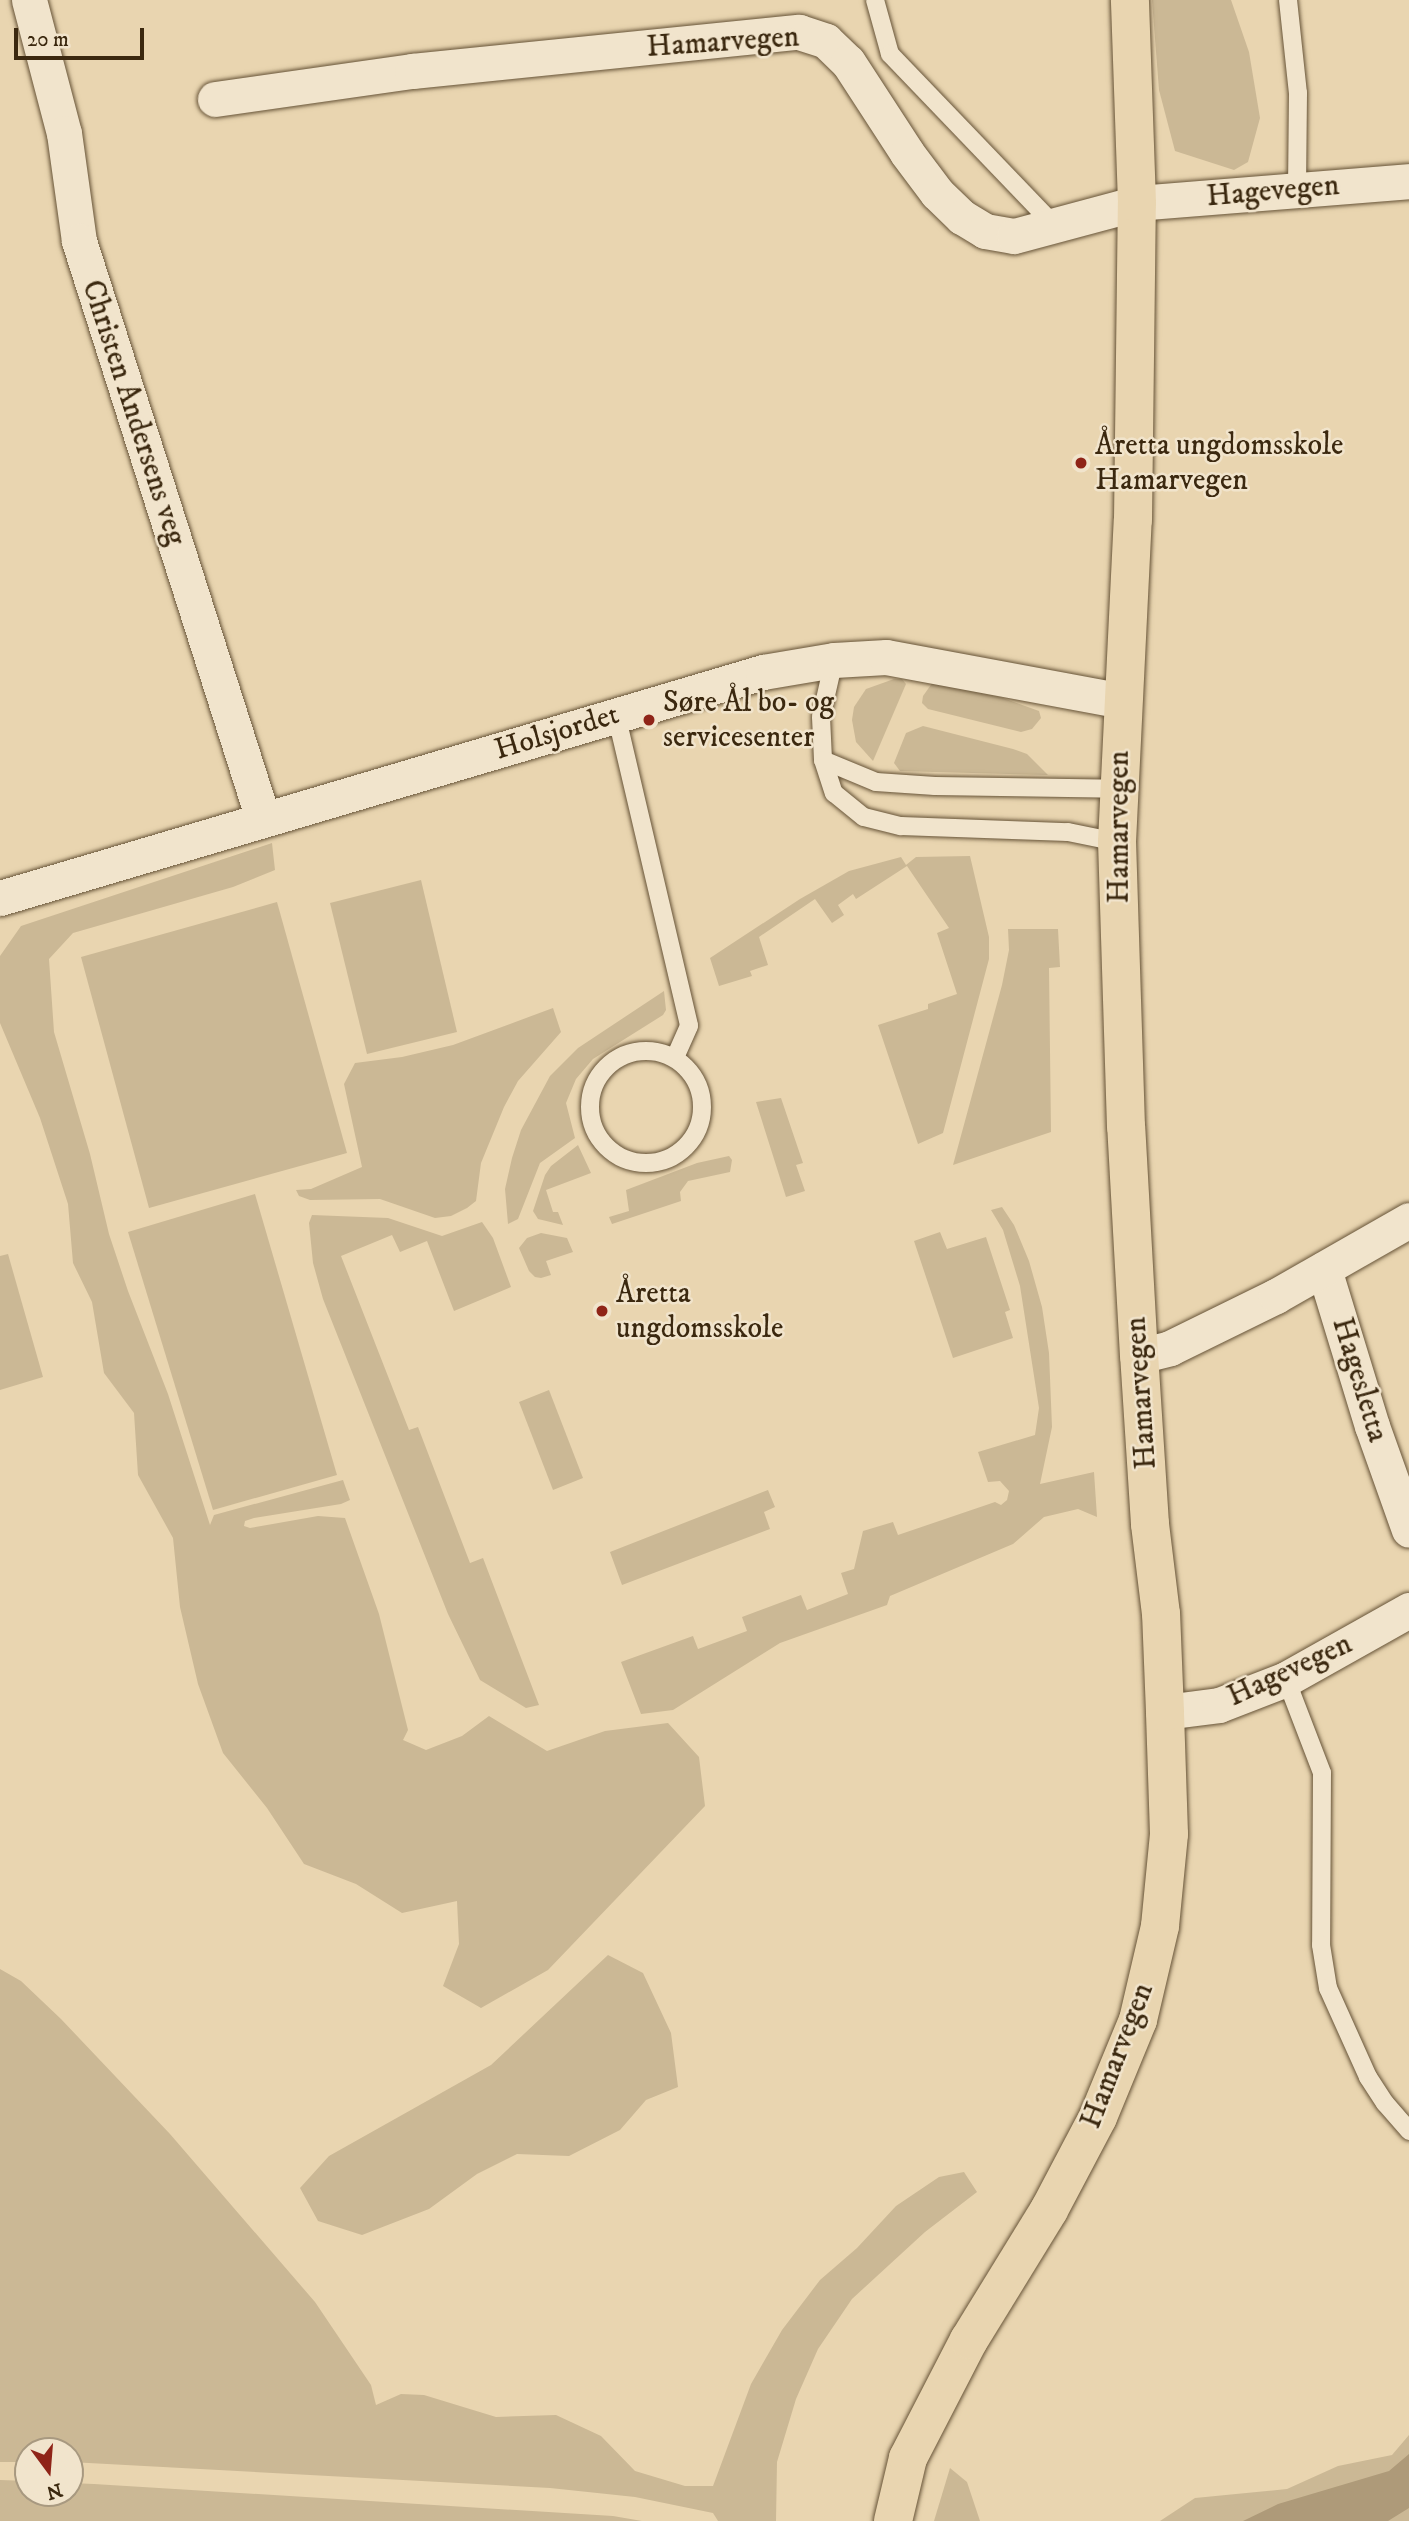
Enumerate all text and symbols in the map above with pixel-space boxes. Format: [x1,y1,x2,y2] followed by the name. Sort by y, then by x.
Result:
[18,14,147,58] scale bar
[645,20,801,66] street label: Hamarvegen
[27,27,69,53] text: 20 m
[1205,168,1341,216] street label: Hagevegen
[73,276,193,550] street label: Christen Andersens veg
[1095,428,1343,498] place label: Åretta ungdomsskole Hamarvegen
[1073,455,1089,471] marker: Åretta ungdomsskole Hamarvegen
[663,685,834,756] place label: Søre Ål bo- og servicesenter
[491,697,623,769] street label: Holsjordet
[641,712,657,728] marker: Søre Ål bo- og servicesenter
[1102,750,1138,904] street label: Hamarvegen
[616,1276,783,1346] place label: Åretta ungdomsskole
[594,1303,610,1319] marker: Åretta ungdomsskole
[1323,1313,1395,1447] street label: Hagesletta
[1119,1315,1165,1471] street label: Hamarvegen
[1222,1627,1358,1715] street label: Hagevegen
[1074,1978,1162,2134] street label: Hamarvegen
[14,2437,84,2507] north arrow
[44,2478,65,2504] text: N

